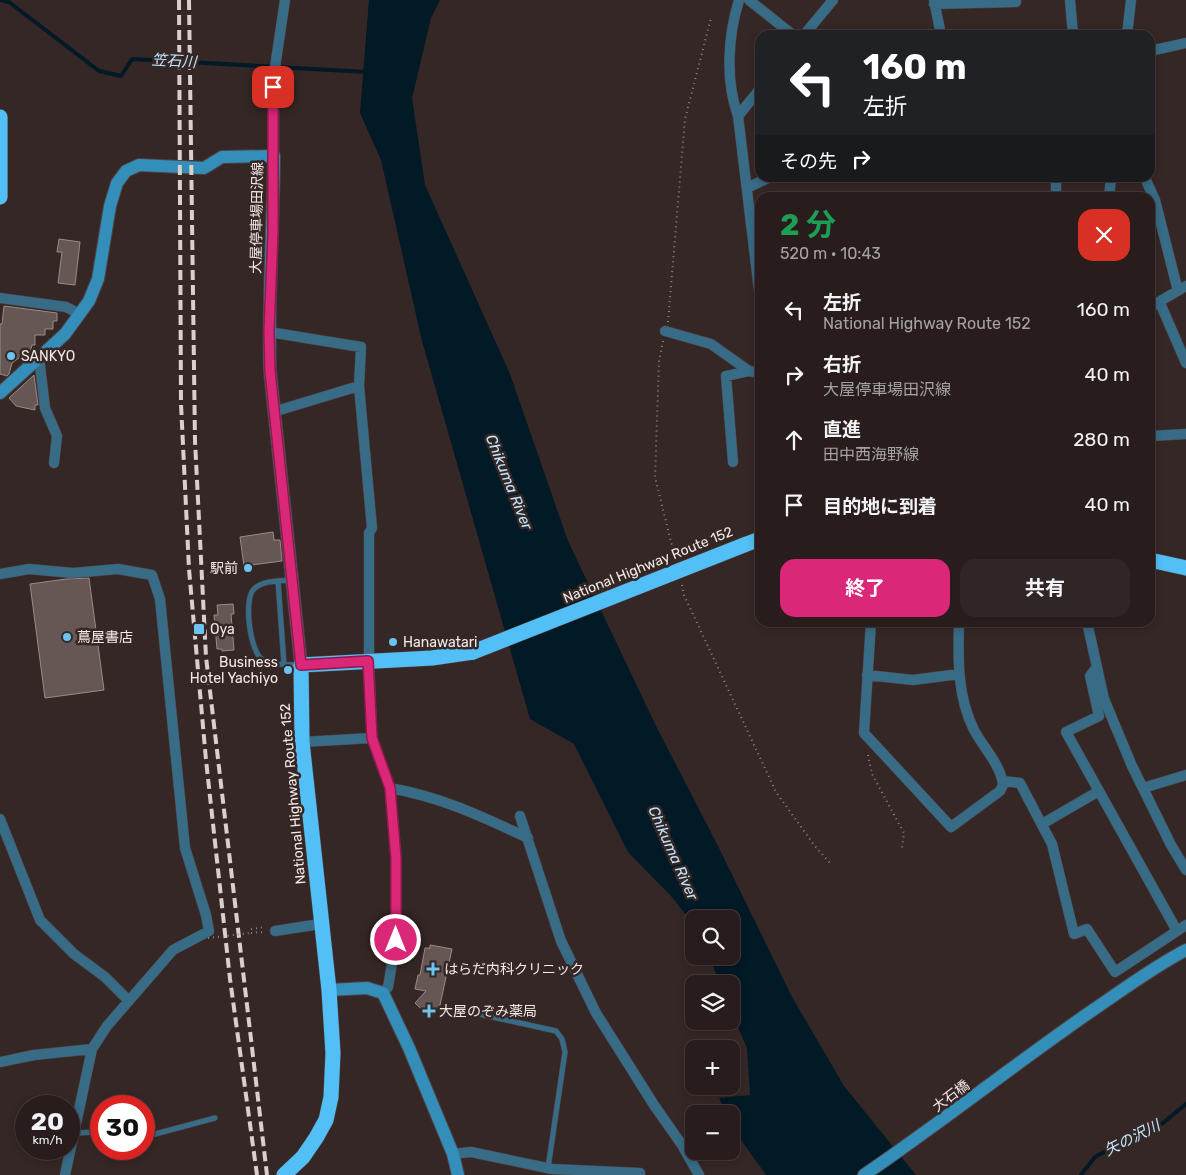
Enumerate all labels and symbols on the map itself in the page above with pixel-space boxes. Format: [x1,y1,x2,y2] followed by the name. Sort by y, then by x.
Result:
[151,51,199,71] water label: 笠石川
[252,66,294,108] pin
[248,162,266,274] street label: 大屋停車場田沢線
[21,348,75,365] place label: SANKYO
[5,350,17,362] marker: SANKYO
[482,432,537,533] water label: Chikuma River
[561,523,735,607] street label: National Highway Route 152
[210,560,238,577] place label: 駅前
[242,562,254,574] marker: 駅前
[210,621,235,638] place label: Oya
[192,622,206,636] marker: Oya
[77,629,133,646] place label: 蔦屋書店
[61,631,73,643] marker: 蔦屋書店
[403,634,478,651] place label: Hanawatari
[387,636,399,648] marker: Hanawatari
[190,654,278,687] place label: Business Hotel Yachiyo
[282,664,294,676] marker: Business Hotel Yachiyo
[277,703,309,885] street label: National Highway Route 152
[644,803,702,904] water label: Chikuma River
[369,913,421,965] position arrow
[444,961,584,978] place label: はらだ内科クリニック
[426,962,440,976] marker: はらだ内科クリニック
[439,1003,537,1020] place label: 大屋のぞみ薬局
[423,1005,435,1017] marker: 大屋のぞみ薬局
[929,1077,973,1115] street label: 大石橋
[90,1095,155,1160] speed limit sign: 30
[1101,1115,1165,1160] water label: 矢の沢川

